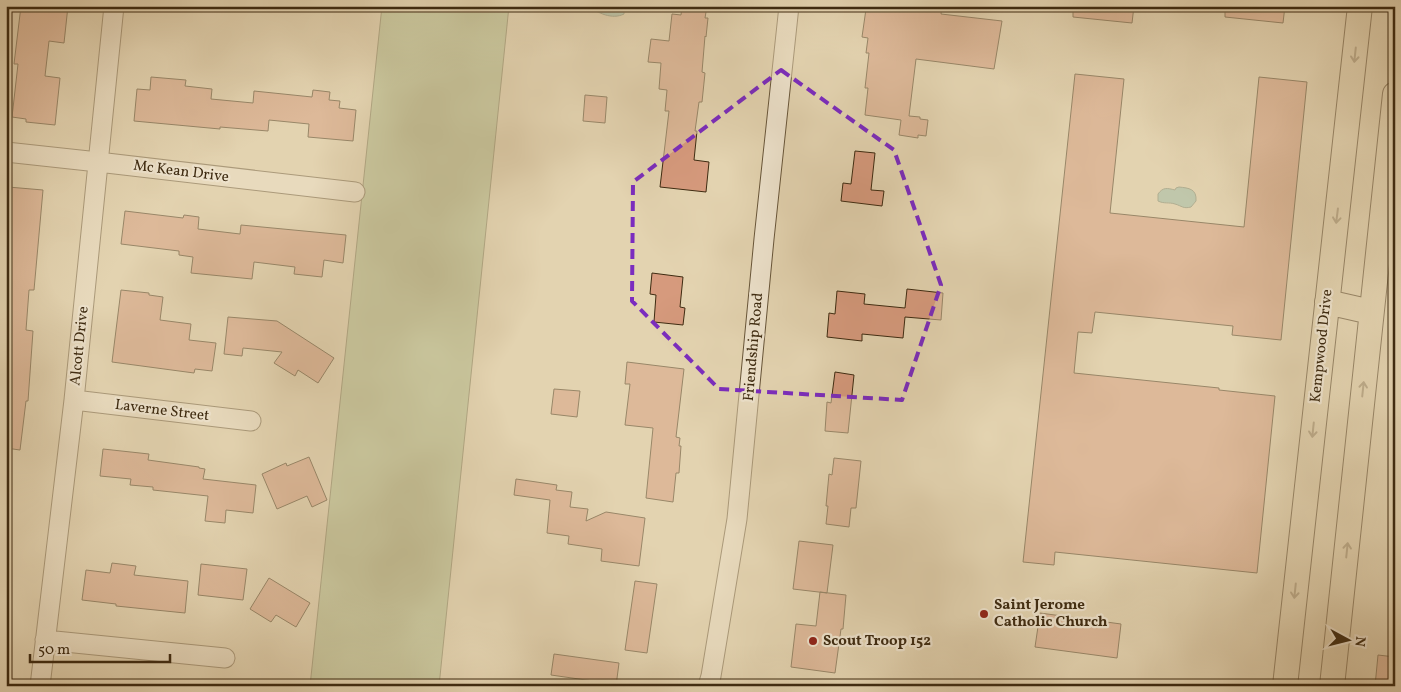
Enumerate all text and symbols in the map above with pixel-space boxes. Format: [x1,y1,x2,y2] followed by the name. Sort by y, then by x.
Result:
[1350,46,1360,62] one-way arrow
[132,156,230,188] street label: Mc Kean Drive
[1332,208,1342,224] one-way arrow
[1306,288,1338,404] street label: Kempwood Drive
[739,292,769,402] street label: Friendship Road
[65,305,95,387] street label: Alcott Drive
[1359,381,1368,397] one-way arrow
[114,395,210,427] street label: Laverne Street
[1308,422,1318,438] one-way arrow
[1342,543,1351,559] one-way arrow
[1290,583,1300,599] one-way arrow
[994,595,1108,633] place label: Saint Jerome Catholic Church
[978,608,990,620] marker: Saint Jerome Catholic Church
[1324,614,1374,664] north arrow
[823,631,931,652] place label: Scout Troop 152
[30,632,170,664] scale bar
[807,635,819,647] marker: Scout Troop 152
[1349,635,1369,648] text: N
[38,640,70,661] text: 50 m

